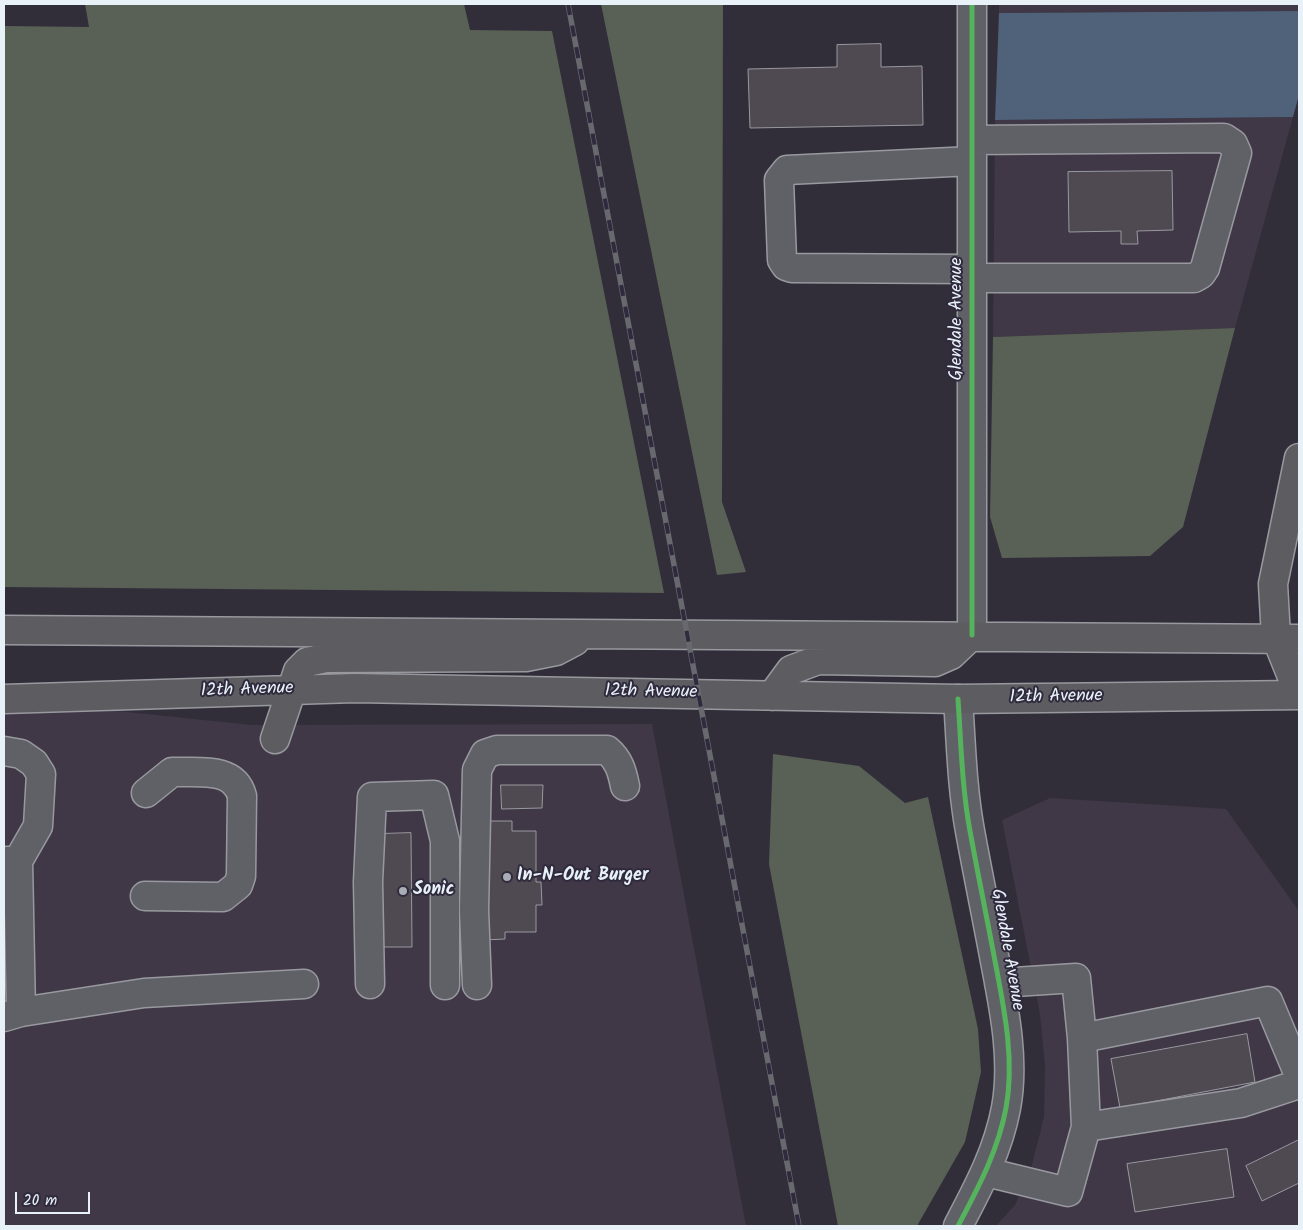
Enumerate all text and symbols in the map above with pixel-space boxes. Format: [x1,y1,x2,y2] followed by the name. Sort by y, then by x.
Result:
[947,257,969,381] street label: Glendale Avenue
[200,679,294,703] street label: 12th Avenue
[604,681,698,705] street label: 12th Avenue
[1009,686,1103,710] street label: 12th Avenue
[517,866,648,888] place label: In-N-Out Burger
[501,871,513,883] marker: In-N-Out Burger
[413,880,455,902] place label: Sonic
[397,885,409,897] marker: Sonic
[985,887,1027,1013] street label: Glendale Avenue
[18,1182,92,1214] scale bar
[23,1189,57,1213] text: 20 m

